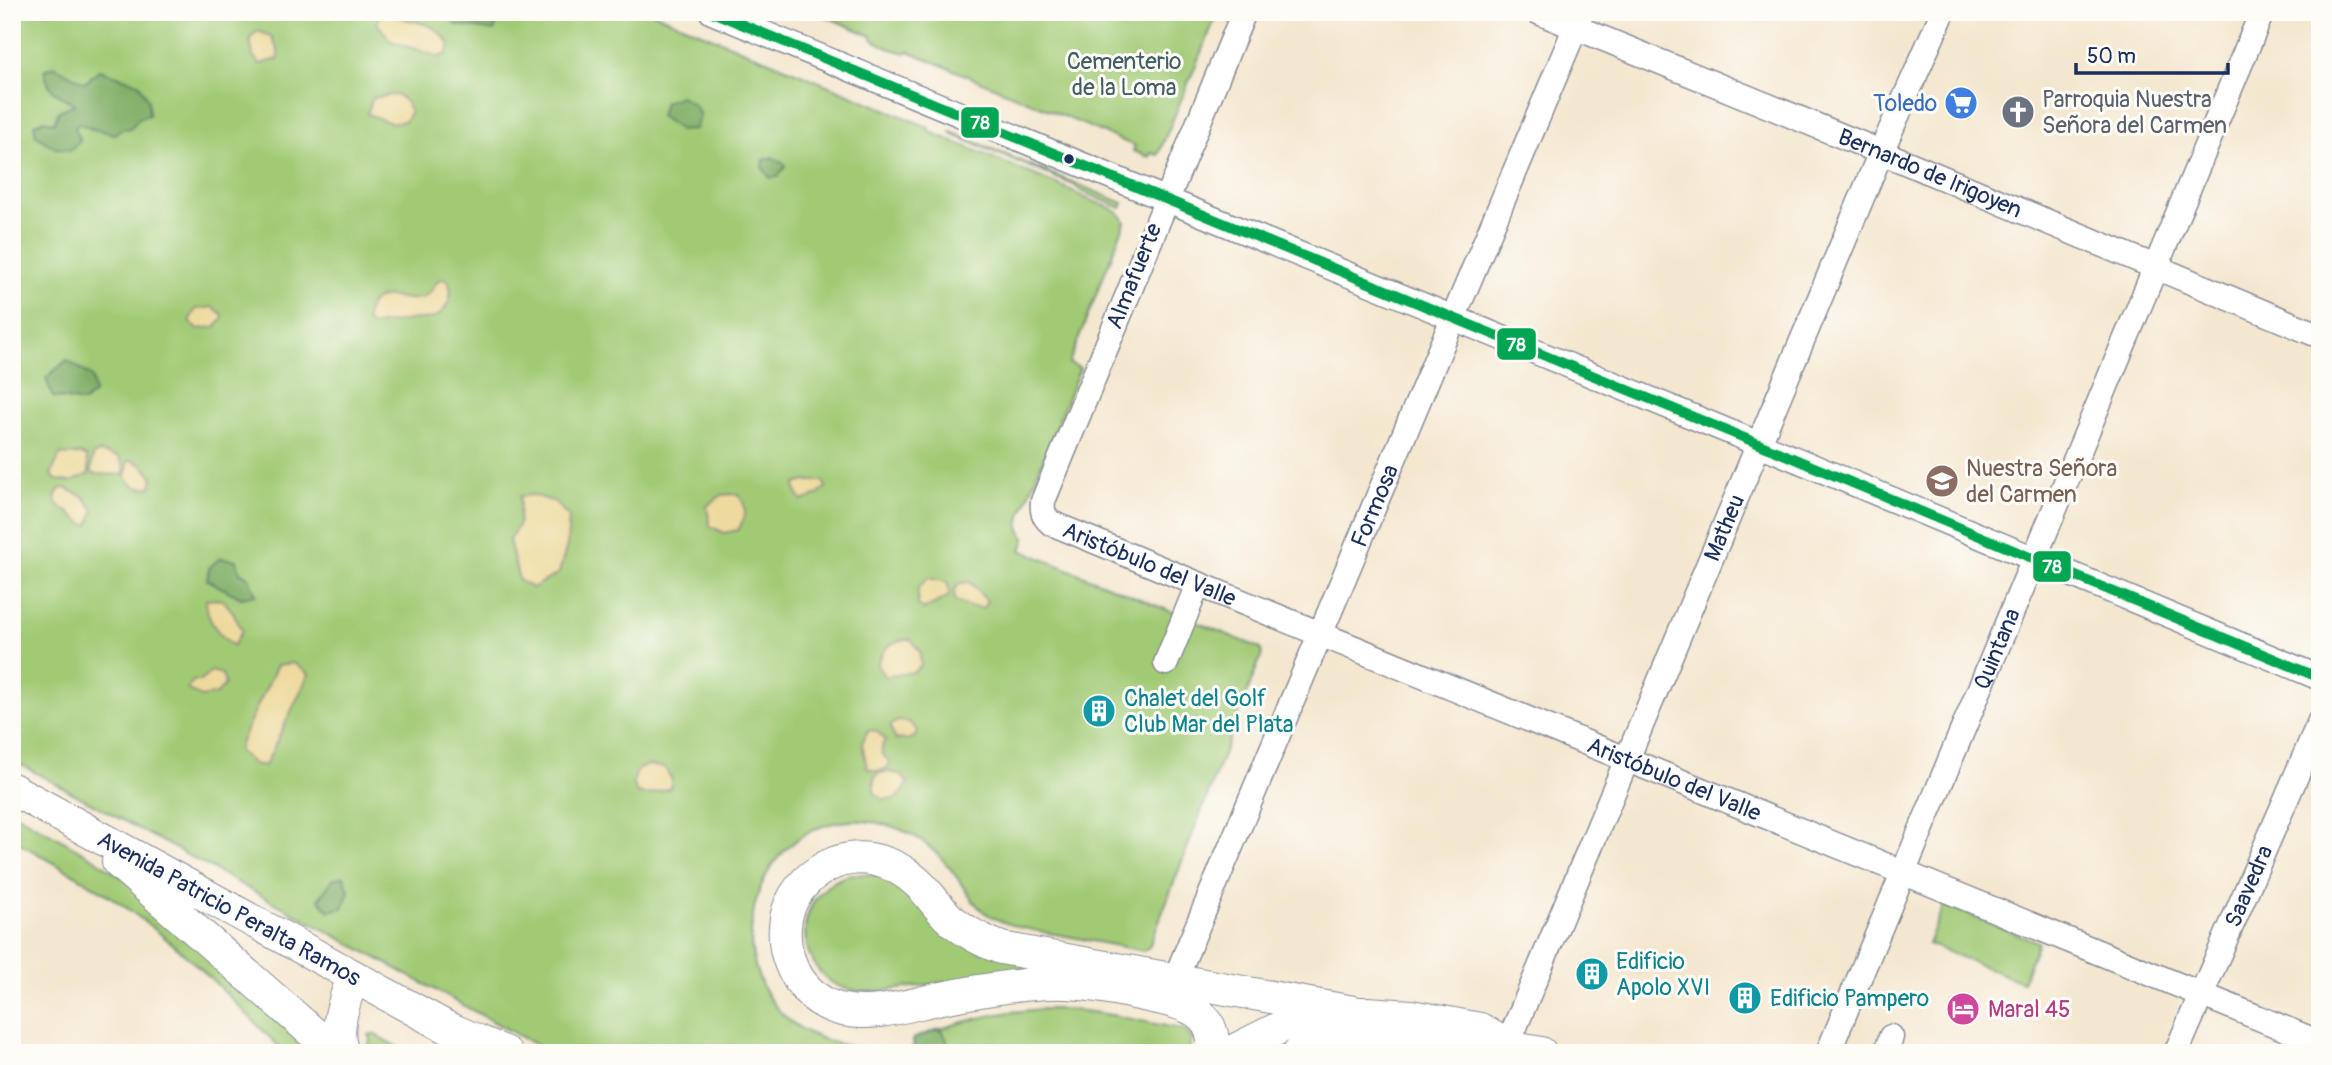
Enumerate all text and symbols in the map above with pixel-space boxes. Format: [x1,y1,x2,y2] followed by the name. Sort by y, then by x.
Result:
[2076,32,2229,76] scale bar
[2087,43,2136,70] text: 50 m
[1067,47,1181,102] park label: Cementerio de la Loma
[1942,84,1980,122] supermarket icon: Toledo
[2042,85,2227,140] place label: Parroquia Nuestra Señora del Carmen
[1873,89,1937,118] place label: Toledo
[1999,93,2037,131] church icon: Parroquia Nuestra Señora del Carmen
[960,106,1000,139] line badge: 78
[970,111,990,135] text: 78
[1834,122,2027,224] street label: Bernardo de Irigoyen
[1062,152,1076,166] unlabelled marker
[1100,218,1169,333] street label: Almafuerte
[1496,327,1537,361] line badge: 78
[1506,333,1526,357] text: 78
[1966,454,2117,509] place label: Nuestra Señora del Carmen
[1344,460,1405,551] street label: Formosa
[1923,462,1961,500] school or university icon: Nuestra Señora del Carmen
[1697,490,1751,565] street label: Matheu
[1058,515,1241,613] street label: Aristóbulo del Valle
[2032,550,2072,583] line badge: 78
[2042,555,2062,579] text: 78
[1967,604,2026,694] street label: Quintana
[1124,684,1293,739] place label: Chalet del Golf Club Mar del Plata
[1080,692,1118,730] building icon: Chalet del Golf Club Mar del Plata
[1583,730,1766,828] street label: Aristóbulo del Valle
[93,824,366,992] street label: Avenida Patricio Peralta Ramos
[2218,840,2279,932] street label: Saavedra
[1616,947,1710,1002] place label: Edificio Apolo XVI
[1573,955,1611,993] building icon: Edificio Apolo XVI
[1726,979,1764,1017] building icon: Edificio Pampero
[1770,984,1929,1013] place label: Edificio Pampero
[1944,990,1982,1028] hotel icon: Maral 45
[1988,995,2070,1024] place label: Maral 45

